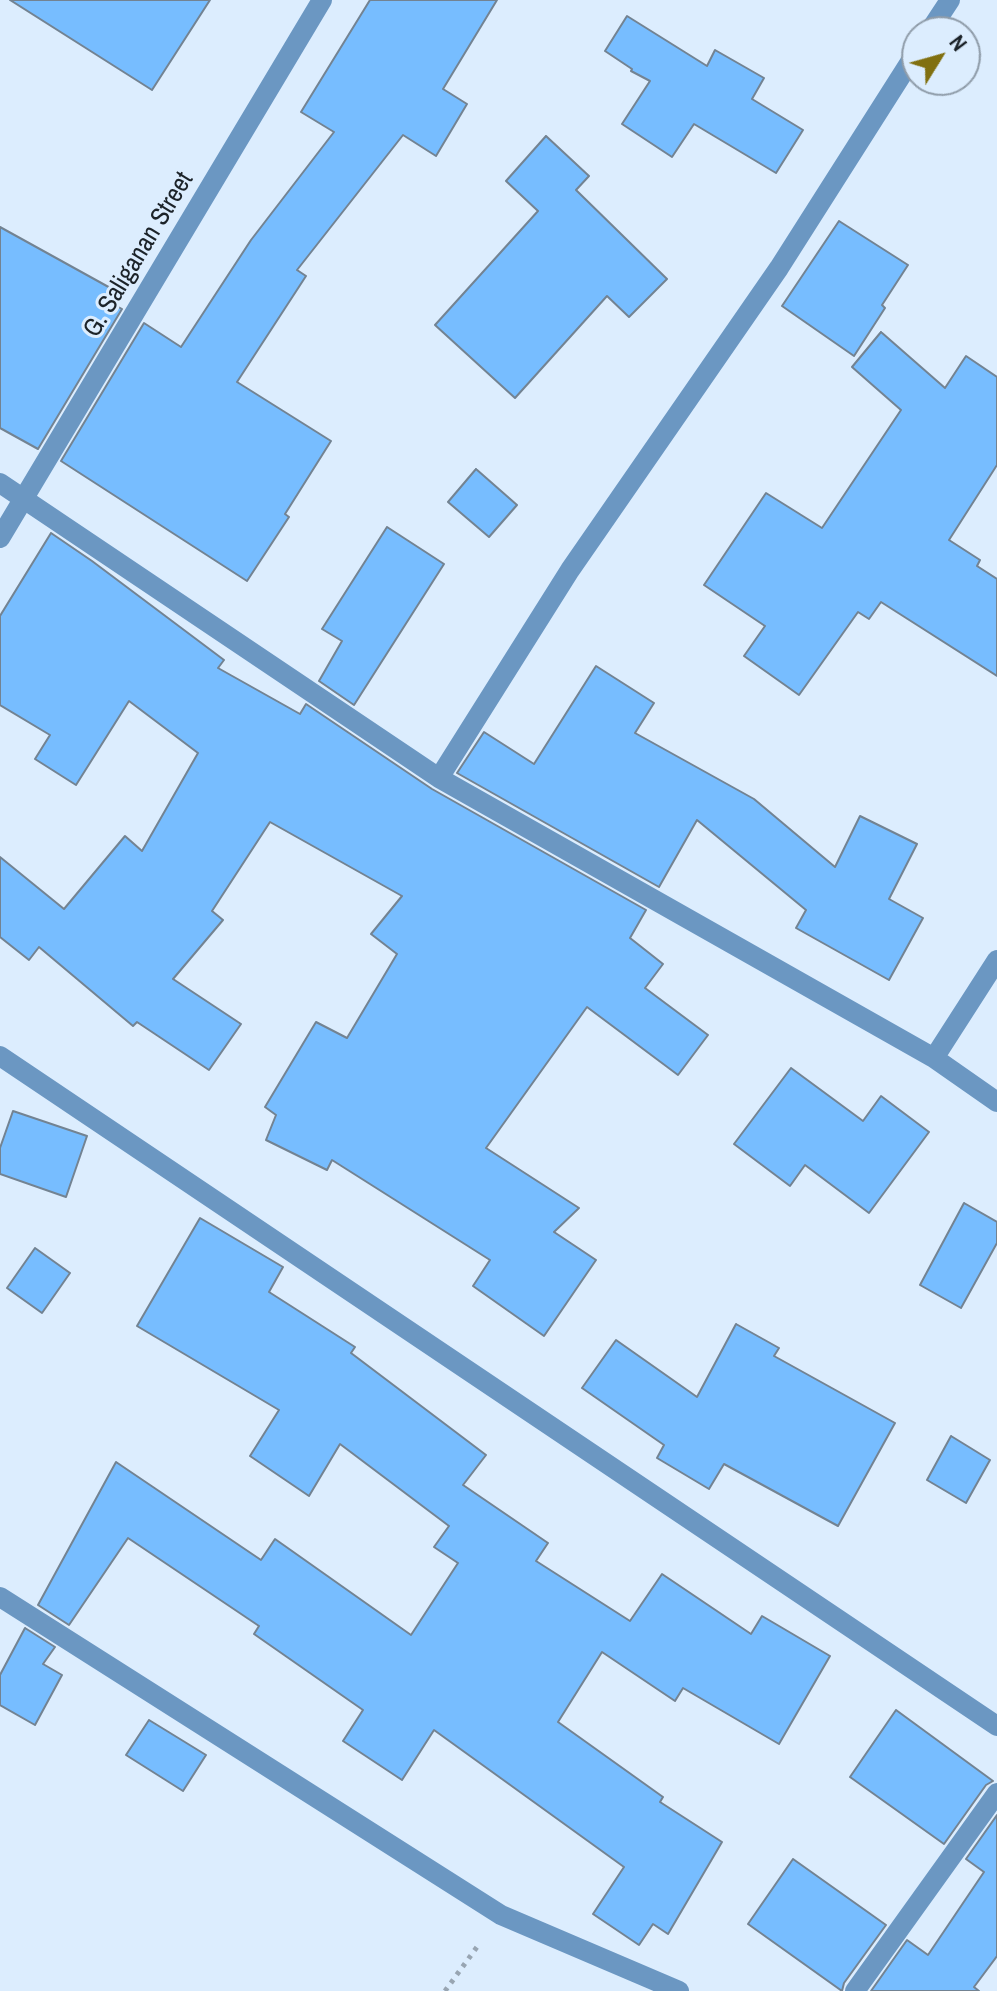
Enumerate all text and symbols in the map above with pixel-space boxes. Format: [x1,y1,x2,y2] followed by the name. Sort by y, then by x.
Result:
[901,16,981,96] north arrow
[943,29,974,57] text: N
[77,167,201,343] street label: G. Saliganan Street

